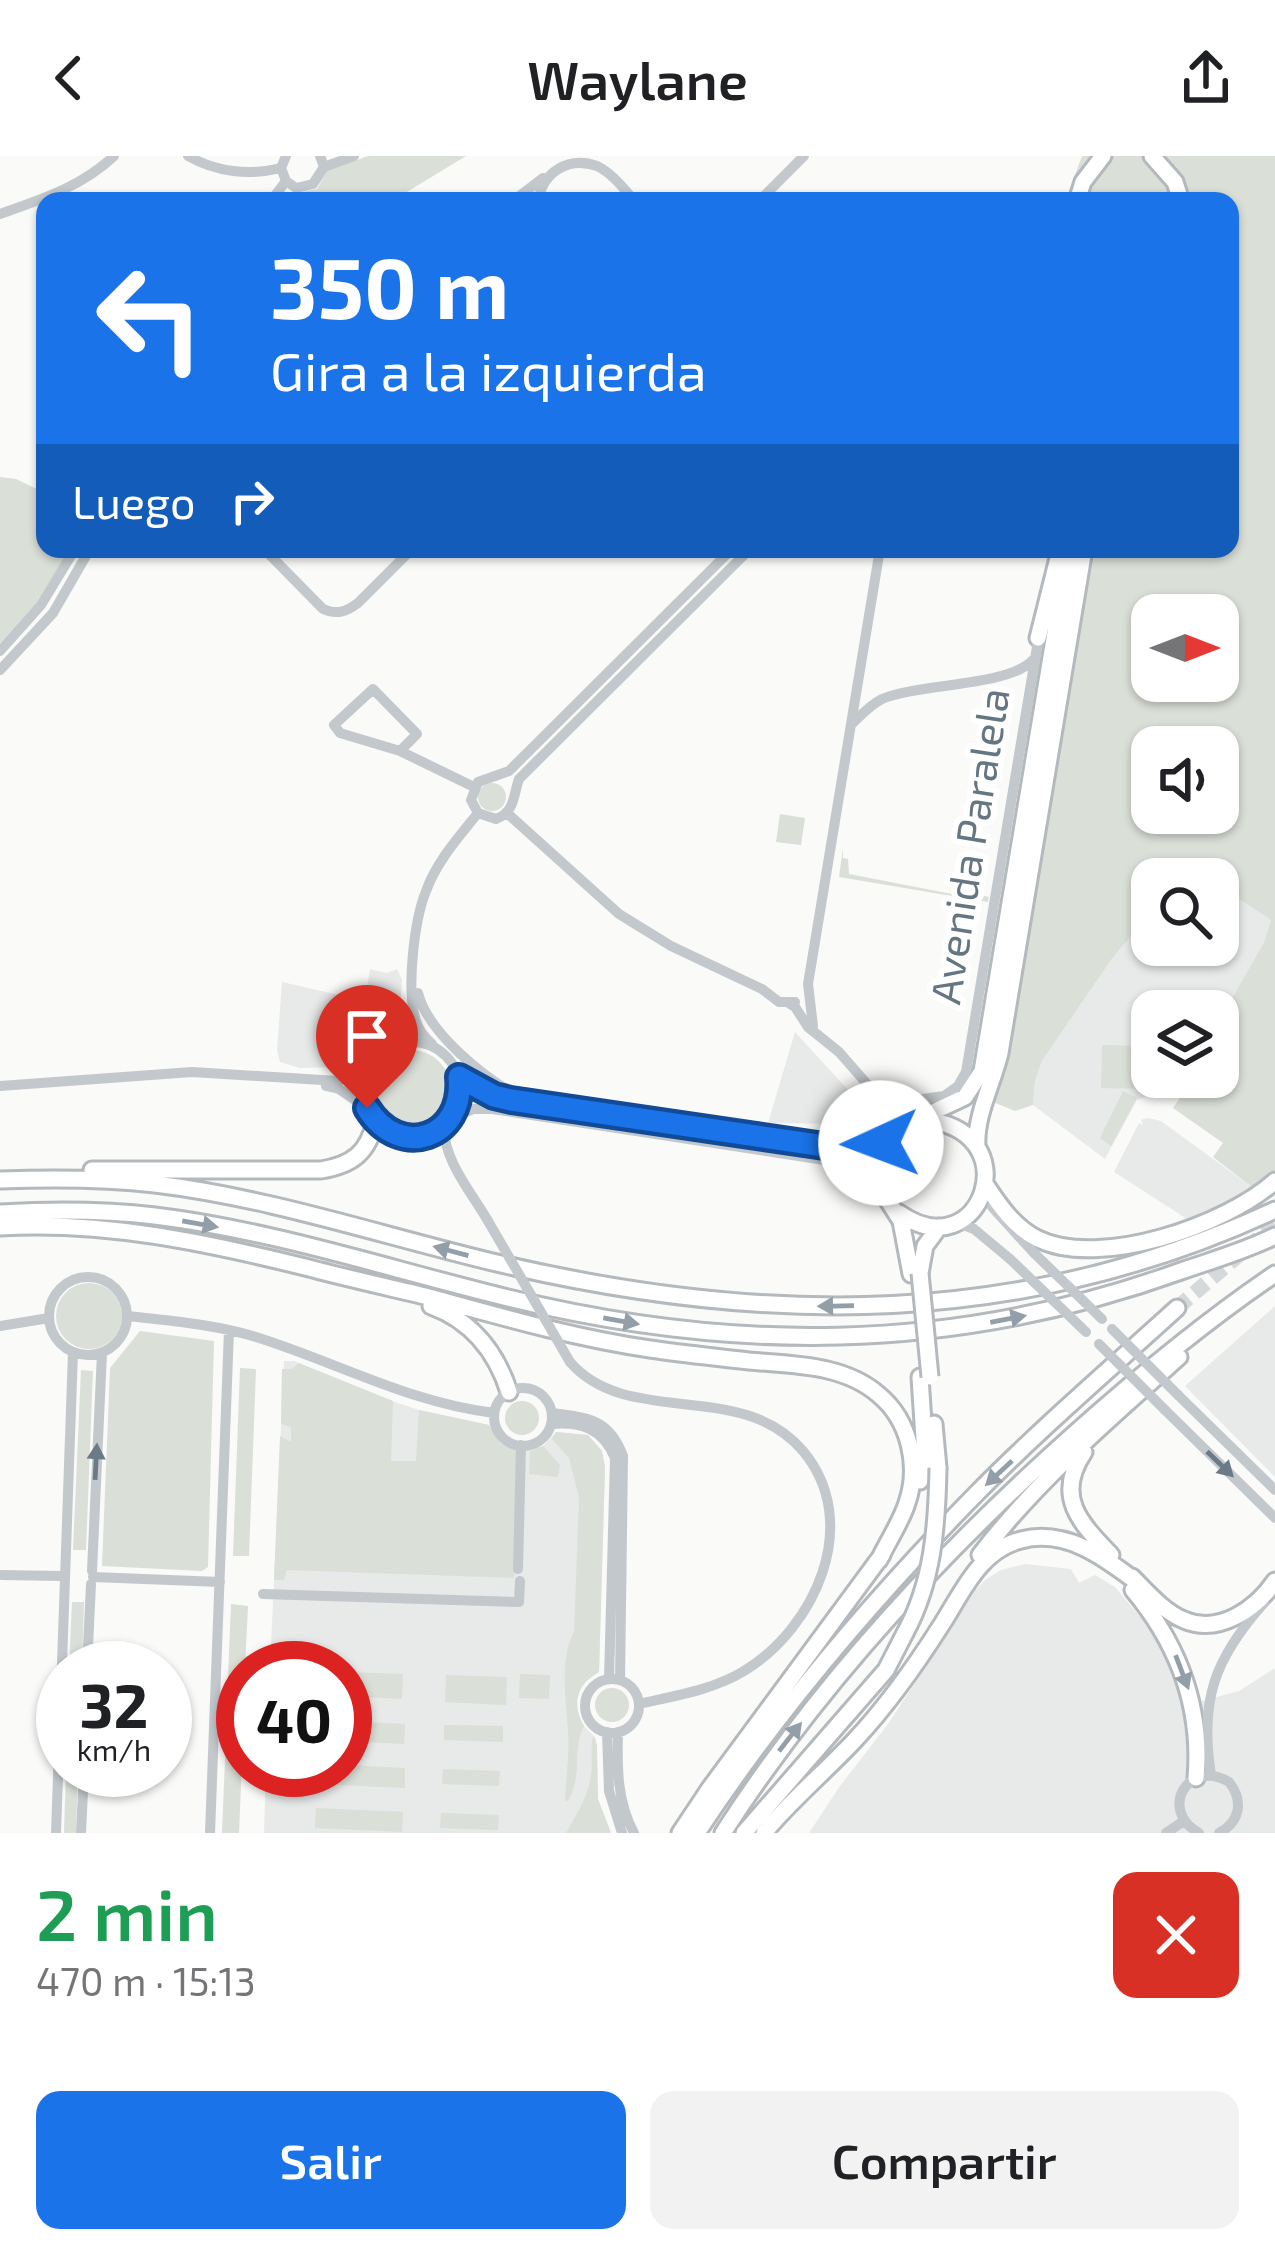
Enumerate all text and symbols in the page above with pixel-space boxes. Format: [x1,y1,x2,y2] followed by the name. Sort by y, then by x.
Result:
[36,45,102,111] icon: back
[1173,45,1239,111] icon: share
[527,46,748,111] text: Waylane
[270,235,509,336] text: 350 m
[72,240,228,396] icon: left
[270,337,707,402] text: Gira a la izquierda
[219,468,285,534] icon: right
[72,474,195,528] text: Luego
[1131,594,1239,702] north arrow
[1131,594,1239,1098] map controls
[918,684,1018,1007] street label: Avenida Paralela
[1131,726,1239,834] button: sound
[1131,858,1239,966] button: search
[316,985,418,1108] pin
[1131,990,1239,1098] button: layers
[334,1003,400,1069] icon: arrive
[818,1080,944,1206] position arrow
[182,1214,219,1233] one-way arrow
[433,1240,470,1259] one-way arrow
[816,1296,854,1316] one-way arrow
[990,1309,1028,1328] one-way arrow
[602,1312,640,1331] one-way arrow
[87,1442,106,1480] one-way arrow
[1206,1450,1234,1478] one-way arrow
[985,1458,1014,1486] one-way arrow
[216,1641,372,1797] speed limit sign: 40
[1174,1654,1193,1690] one-way arrow
[80,1668,148,1740] text: 32
[777,1722,802,1753] one-way arrow
[77,1731,151,1767] text: km/h
[36,1869,218,1955] text: 2 min
[1113,1872,1239,1998] button: close
[36,1957,256,2004] text: 470 m · 15:13
[36,2091,626,2229] button: Salir
[650,2091,1239,2229] button: Compartir

